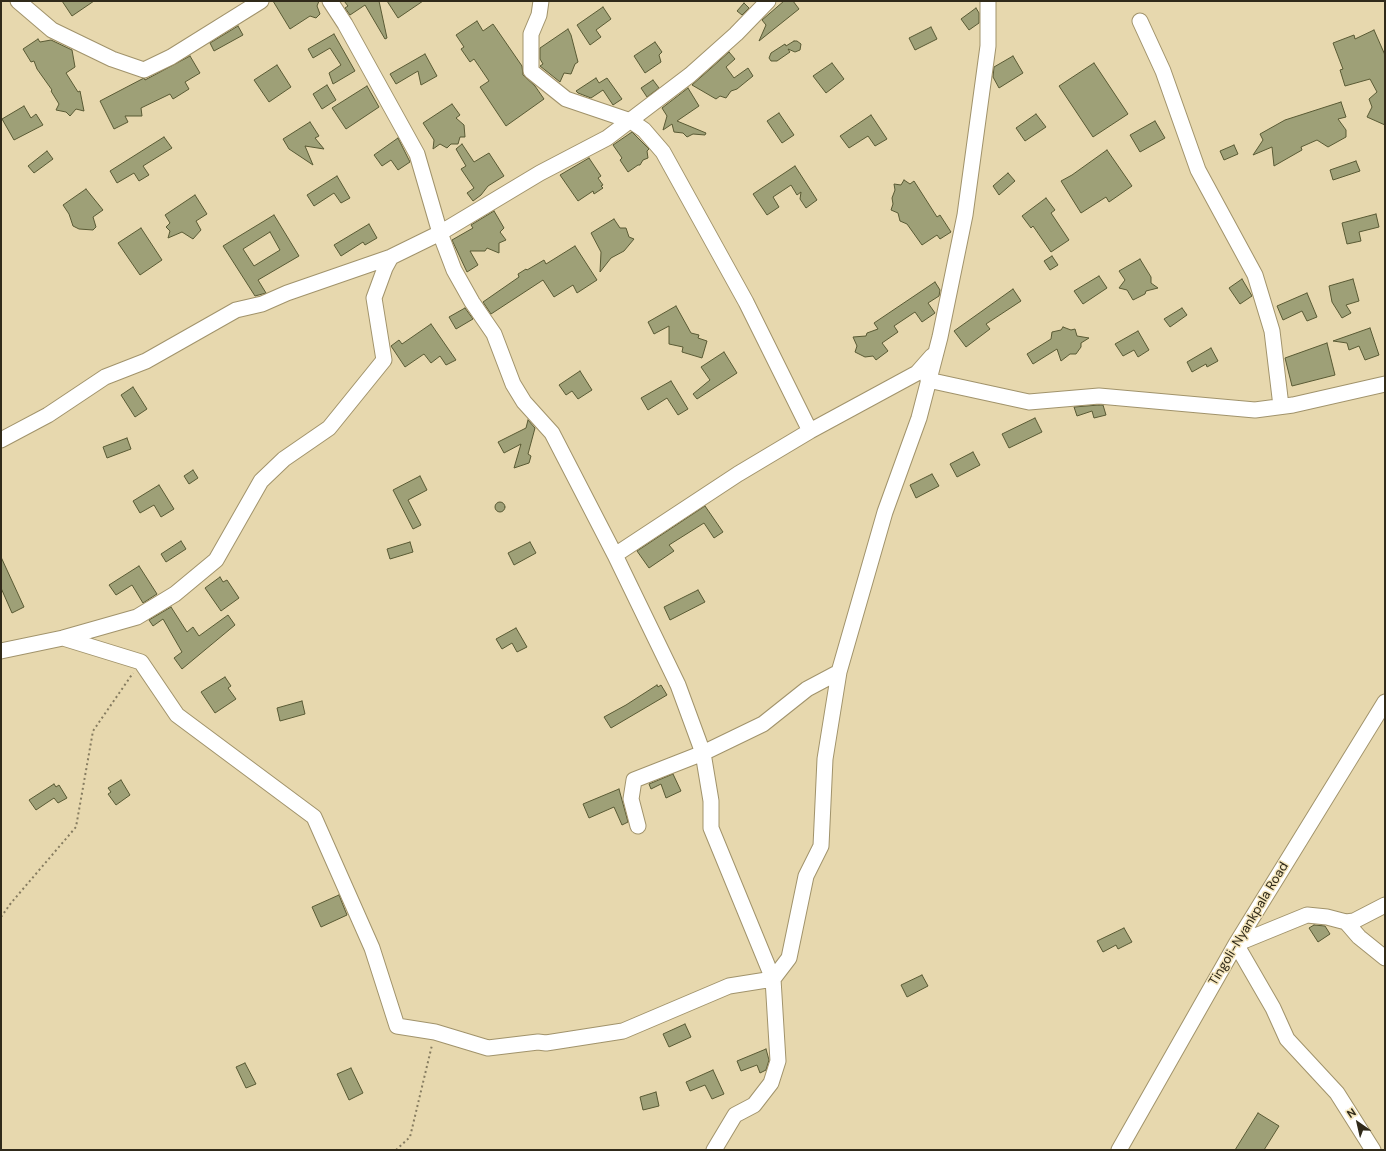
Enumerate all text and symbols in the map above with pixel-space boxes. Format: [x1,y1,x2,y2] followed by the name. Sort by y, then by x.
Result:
[1206,859,1292,989] street label: Tingoli-Nyankpala Road
[1338,1103,1378,1143] north arrow
[1344,1105,1359,1121] text: N

